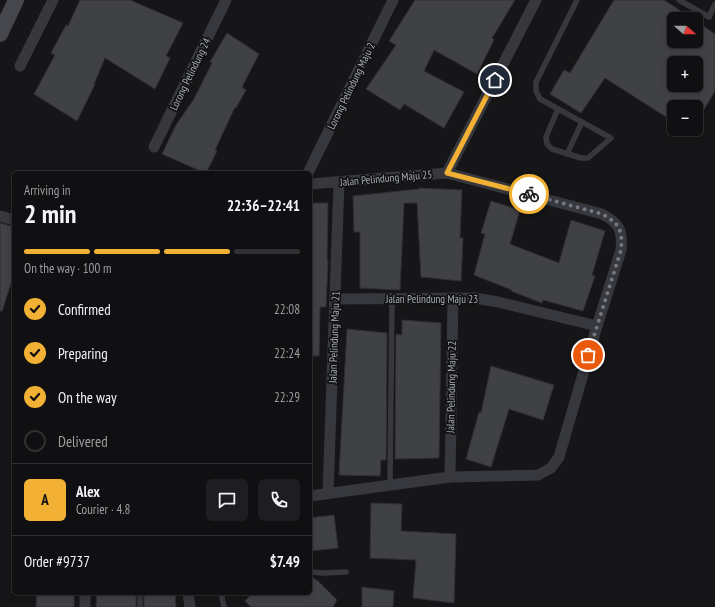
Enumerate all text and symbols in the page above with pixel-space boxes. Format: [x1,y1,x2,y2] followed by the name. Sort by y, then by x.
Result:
[667,12,703,48] north arrow
[667,12,703,136] map controls
[166,35,214,112] street label: Lorong Pelindung 24
[324,40,378,132] street label: Lorong Pelindung Maju 2
[667,56,703,92] button: +
[478,63,512,97] pin
[484,69,506,91] icon: home
[667,100,703,136] button: −
[338,167,433,189] street label: Jalan Pelindung Maju 25
[509,174,549,214] courier
[24,182,71,199] text: Arriving in
[518,183,540,205] icon: bike
[227,196,300,215] text: 22:36–22:41
[24,197,77,230] text: 2 min
[24,260,111,277] text: On the way · 100 m
[325,291,343,384] street label: Jalan Pelindung Maju 21
[385,292,478,306] street label: Jalan Pelindung Maju 23
[24,298,46,320] icon: check
[58,300,111,319] text: Confirmed
[274,301,300,318] text: 22:08
[571,338,605,372] pin
[443,341,459,434] street label: Jalan Pelindung Maju 22
[24,342,46,364] icon: check
[58,344,108,363] text: Preparing
[577,344,599,366] icon: bag
[274,345,300,362] text: 22:24
[24,386,46,408] icon: check
[58,388,117,407] text: On the way
[274,389,300,406] text: 22:29
[58,432,108,451] text: Delivered
[206,479,248,521] button: chat
[258,479,300,521] button: phone
[76,482,100,501] text: Alex
[41,490,49,509] text: A
[76,501,130,518] text: Courier · 4.8
[24,552,90,571] text: Order #9737
[270,552,300,571] text: $7.49

